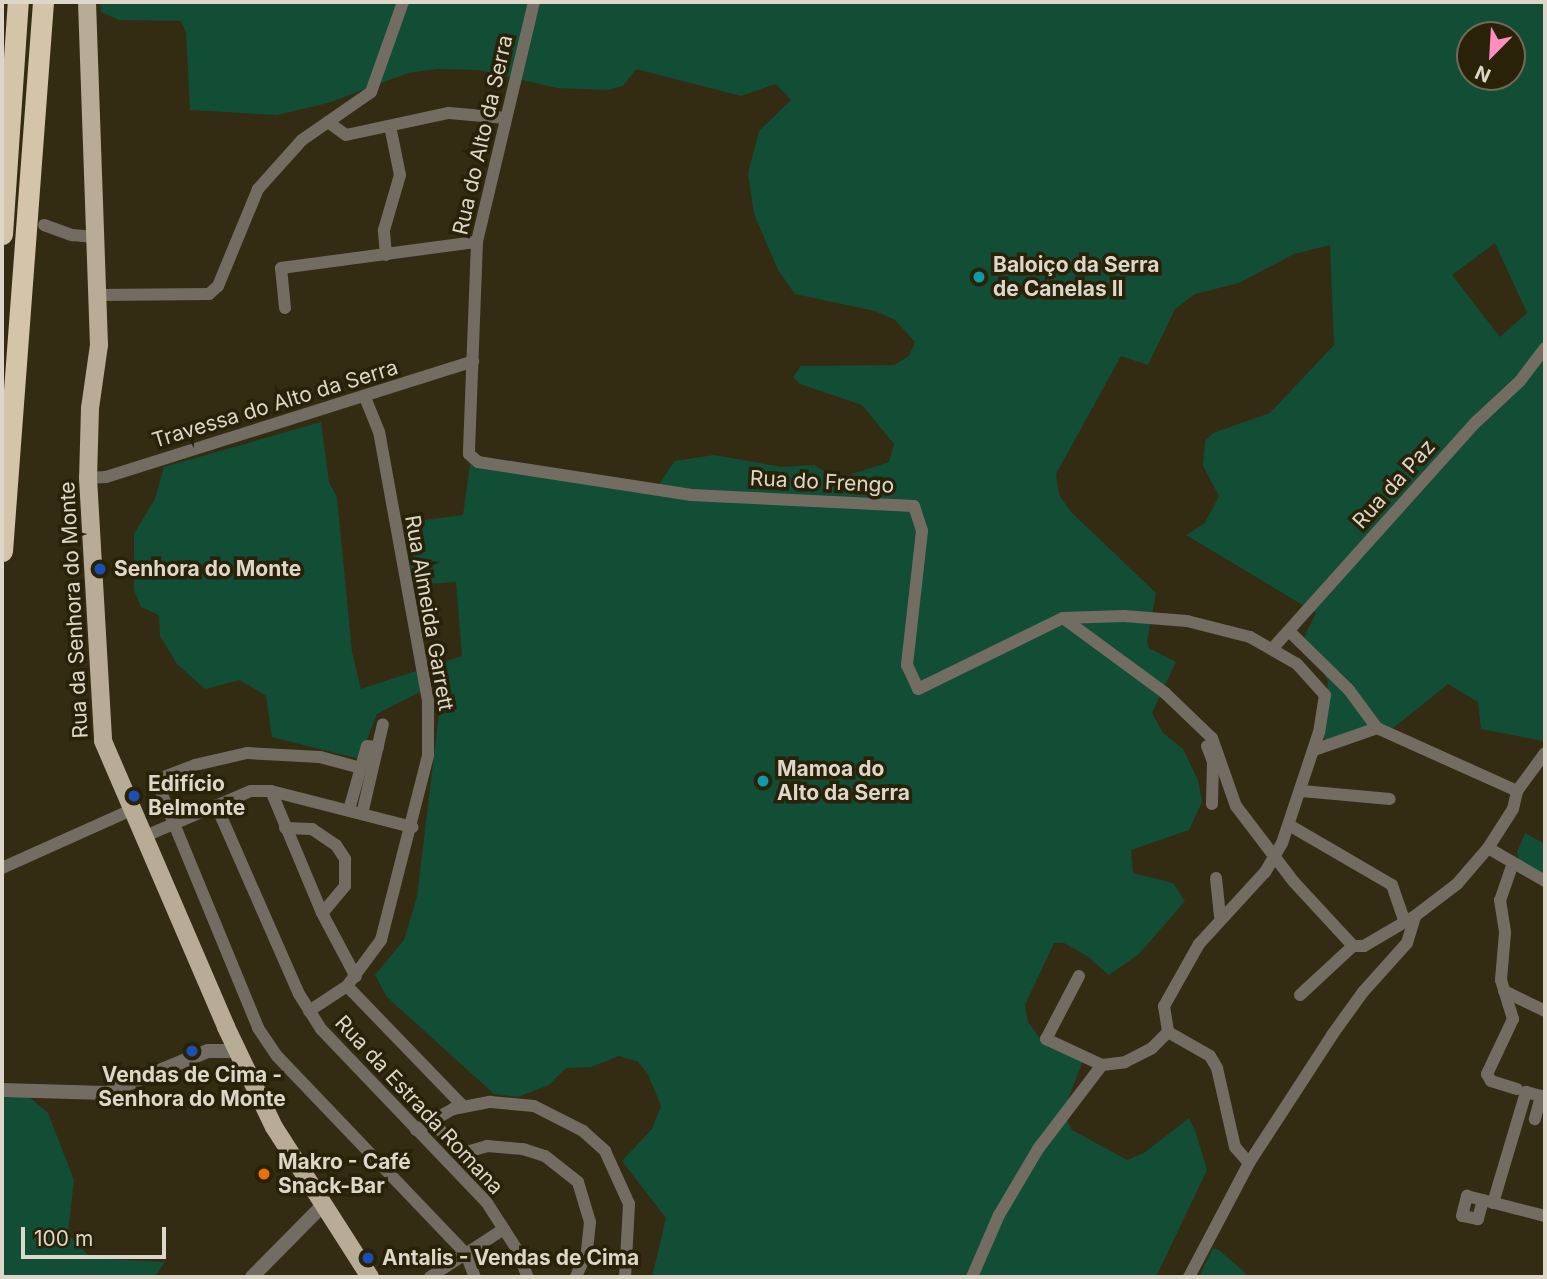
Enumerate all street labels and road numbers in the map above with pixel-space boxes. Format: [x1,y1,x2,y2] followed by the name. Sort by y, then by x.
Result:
[448,33,518,237] street label: Rua do Alto da Serra
[149,355,401,453] street label: Travessa do Alto da Serra
[1348,434,1440,534] street label: Rua da Paz
[749,466,895,498] street label: Rua do Frengo
[55,481,93,739] street label: Rua da Senhora do Monte
[399,513,459,713] street label: Rua Almeida Garrett
[330,1010,508,1200] street label: Rua da Estrada Romana

